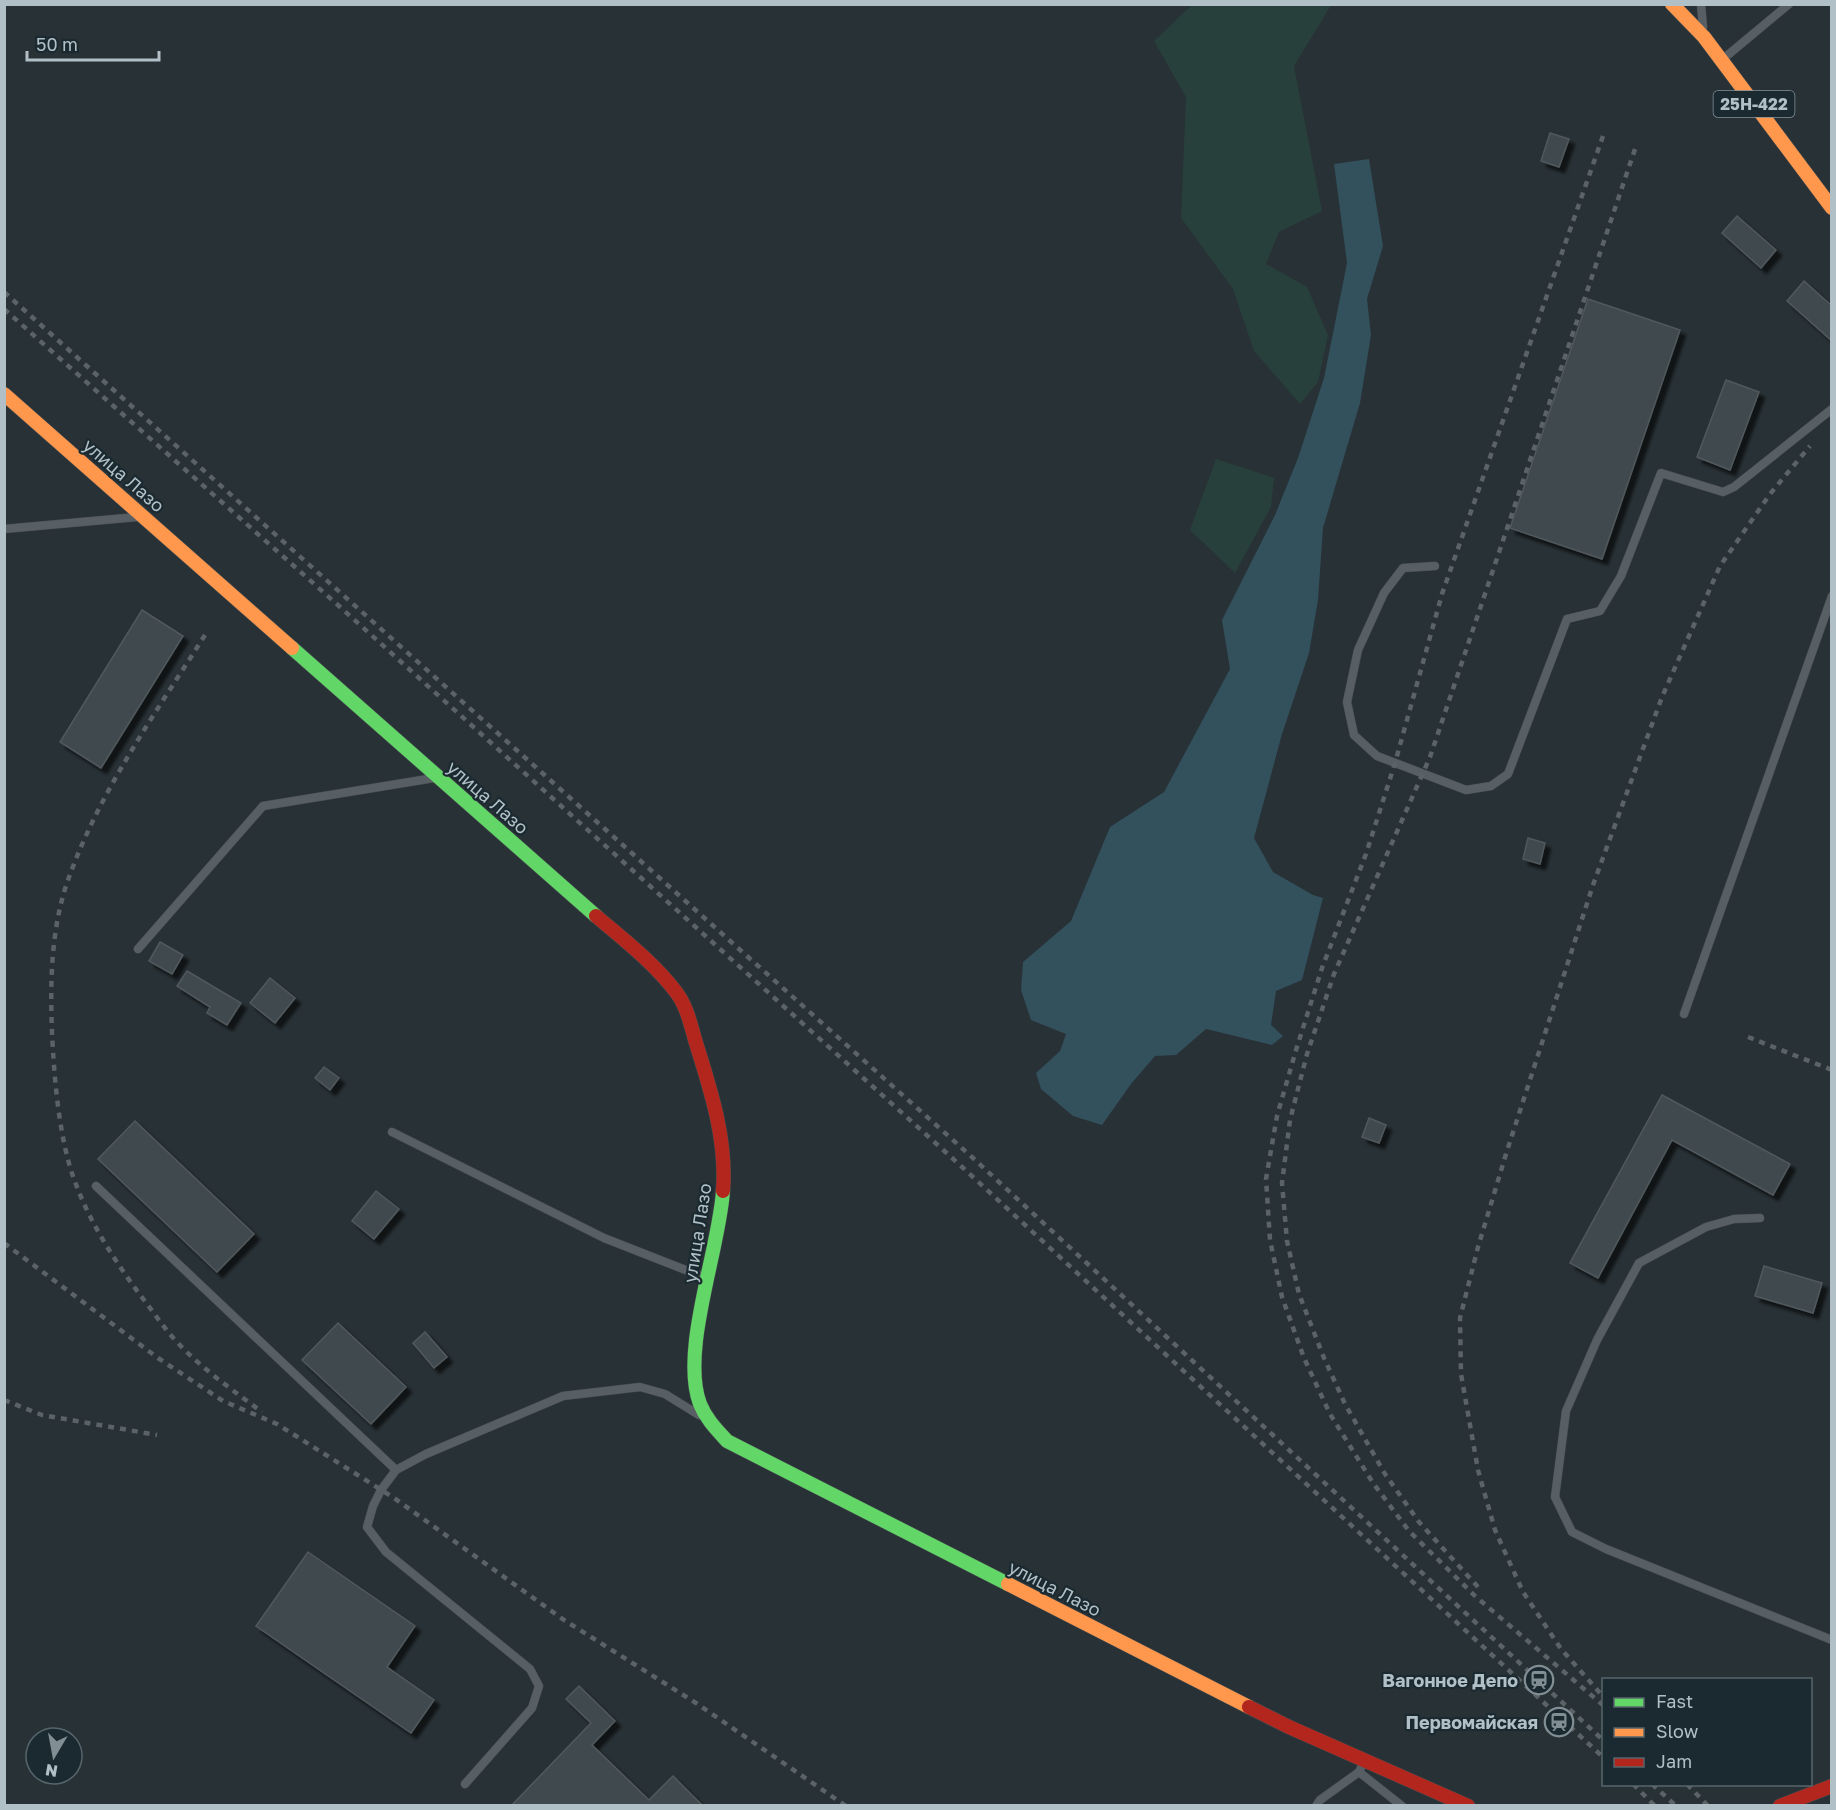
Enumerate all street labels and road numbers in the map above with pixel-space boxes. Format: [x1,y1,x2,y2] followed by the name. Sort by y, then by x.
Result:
[1714,91,1794,117] road number: 25Н-422
[79,434,169,516] street label: улица Лазо
[443,756,533,838] street label: улица Лазо
[678,1182,716,1284] street label: улица Лазо
[1005,1555,1105,1621] street label: улица Лазо

